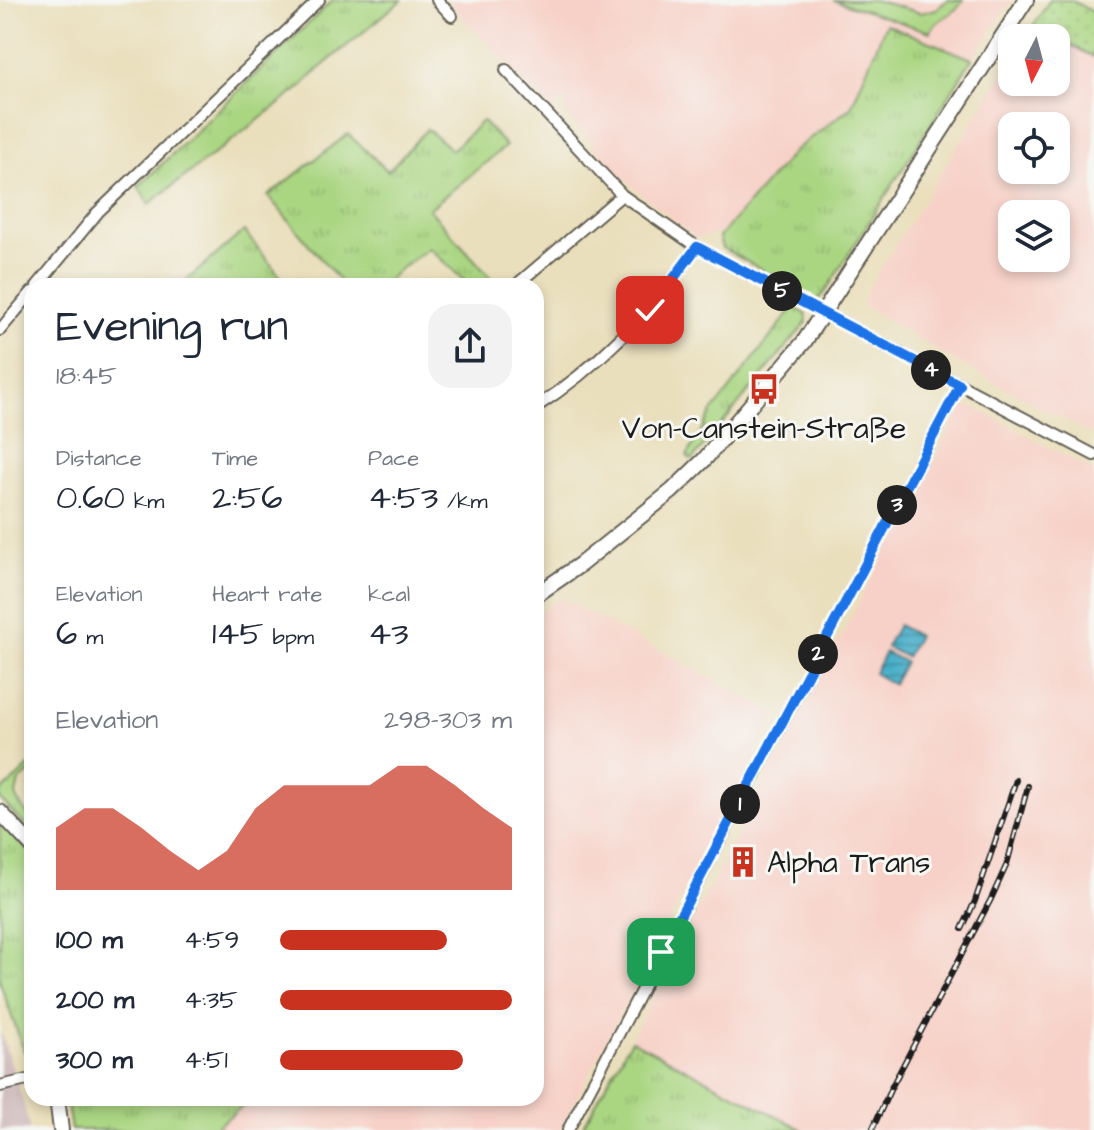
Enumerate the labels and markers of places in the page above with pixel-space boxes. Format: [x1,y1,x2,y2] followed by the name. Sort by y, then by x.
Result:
[762,271,802,311] pin: 5
[616,276,684,344] pin
[911,350,951,390] pin: 4
[747,372,781,406] bus stop icon: Von-Canstein-Straße
[622,408,906,450] place label: Von-Canstein-Straße
[877,485,917,525] pin: 3
[798,634,838,674] pin: 2
[720,784,760,824] pin: 1
[767,842,930,884] place label: Alpha Trans
[726,845,760,879] building icon: Alpha Trans
[627,918,695,986] pin

